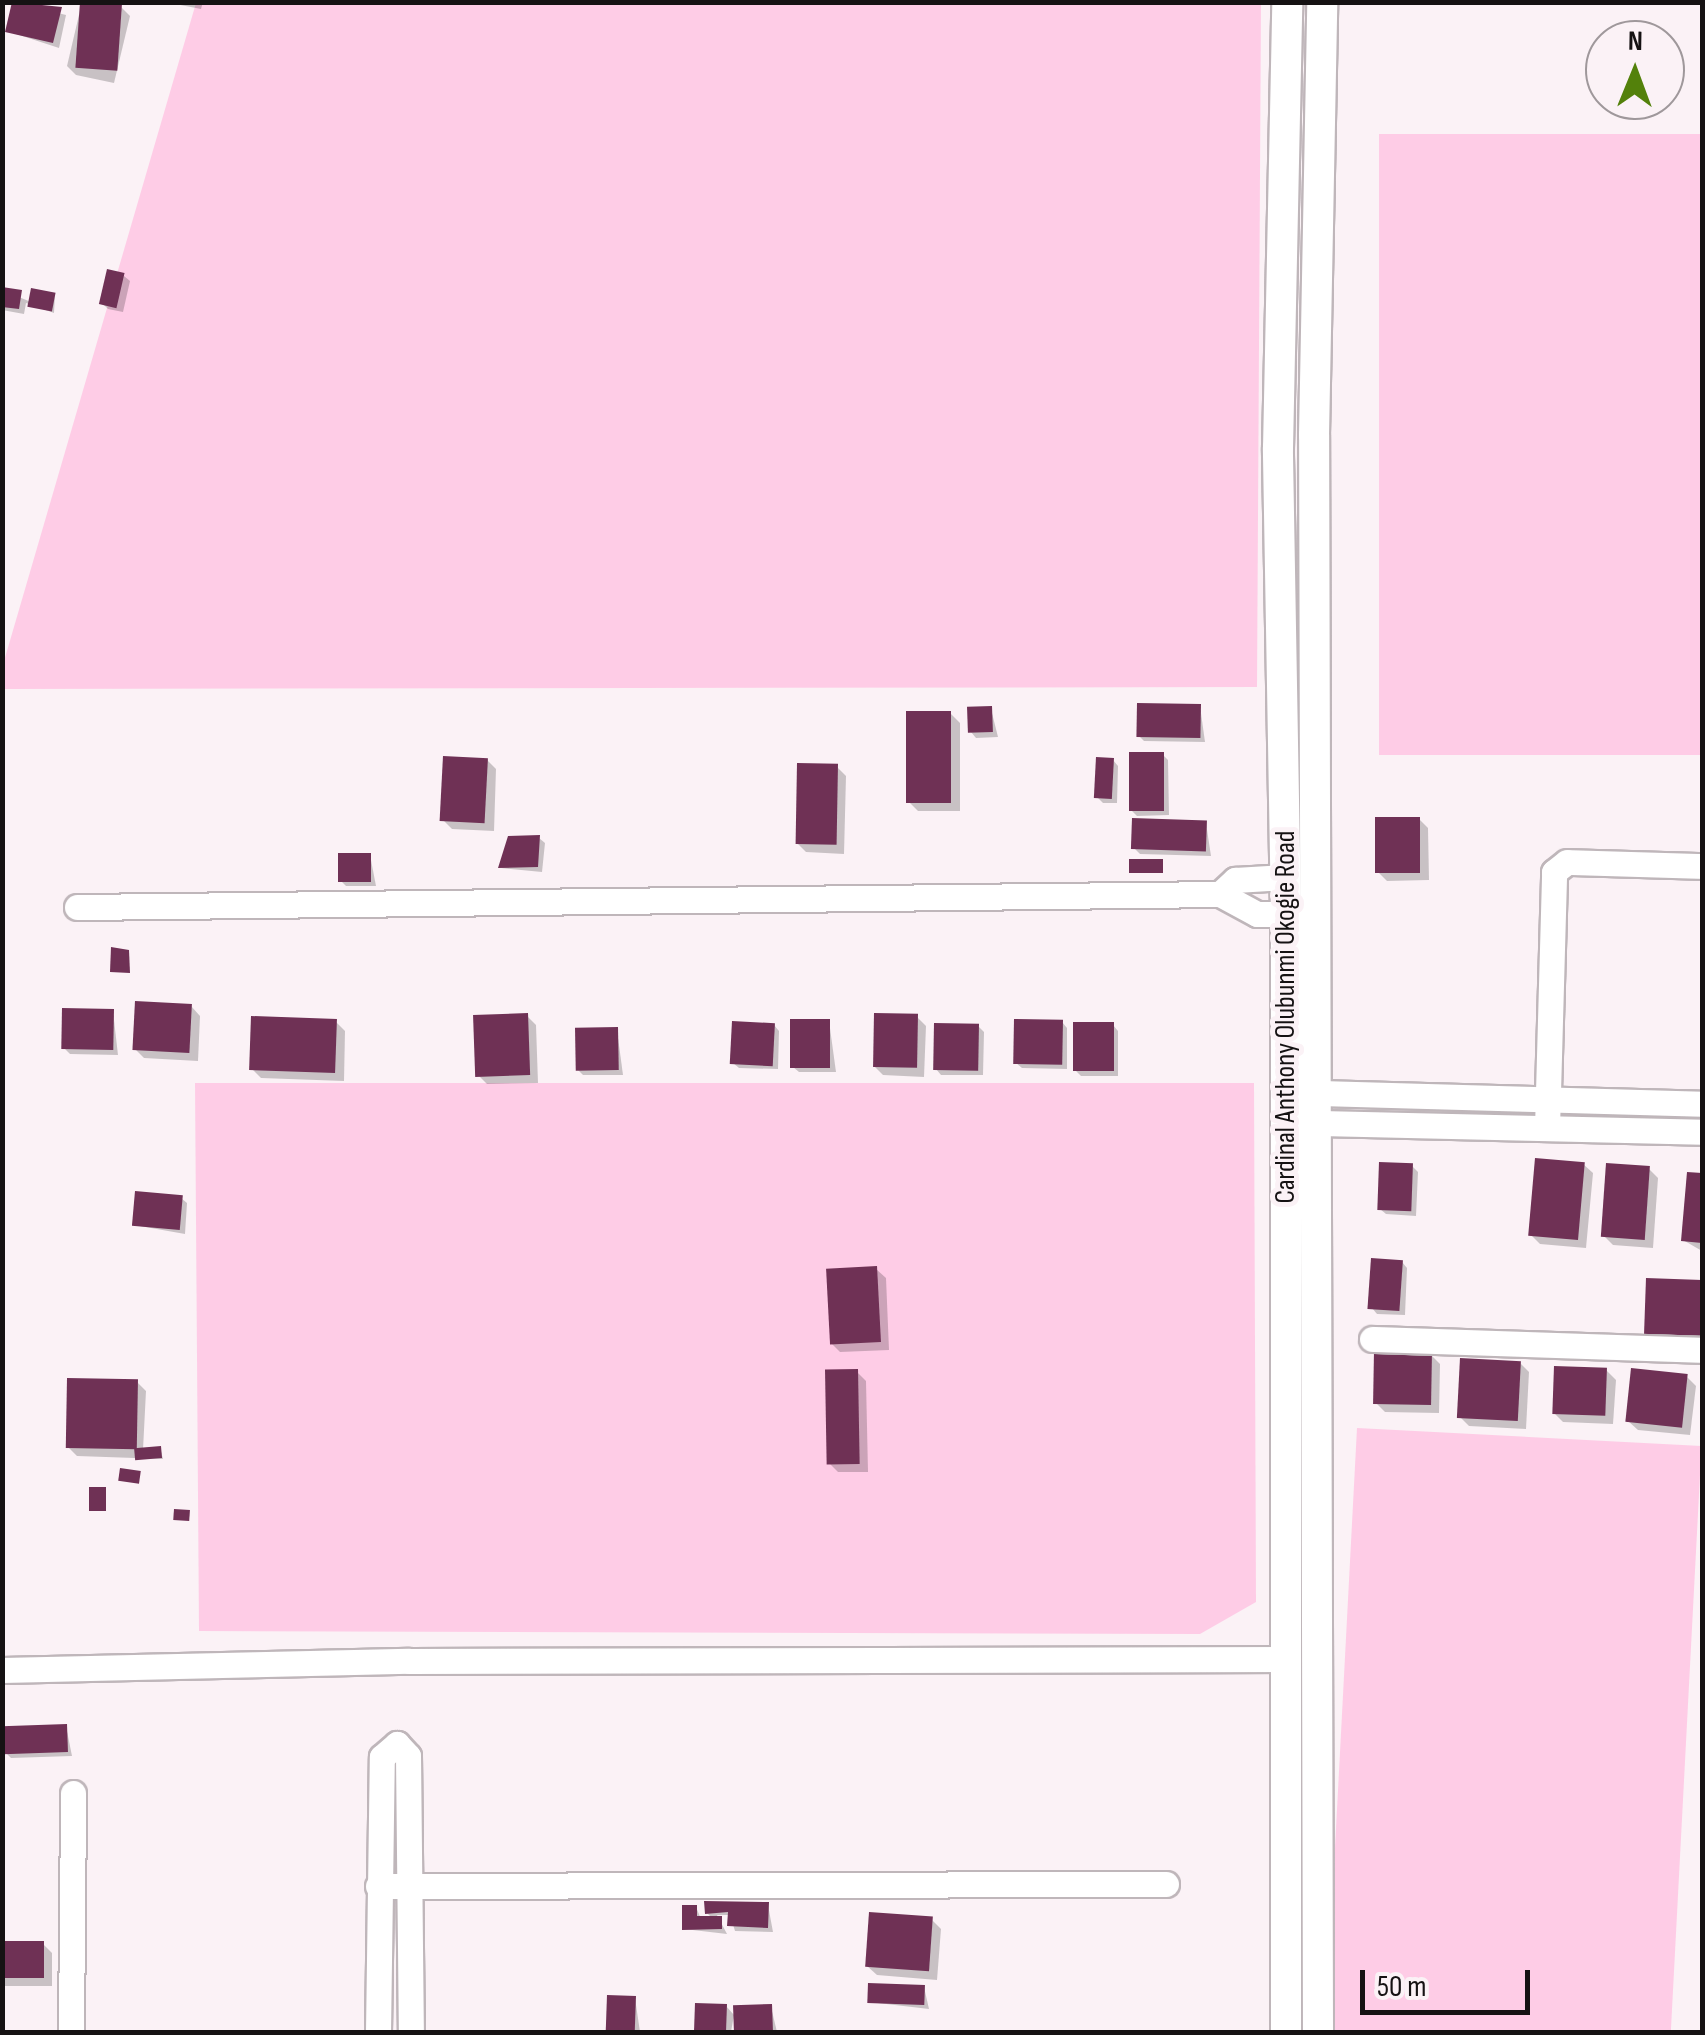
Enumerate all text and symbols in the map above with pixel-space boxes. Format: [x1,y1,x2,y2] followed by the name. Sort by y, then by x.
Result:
[1585,20,1685,120] north arrow
[1628,25,1643,58] text: N
[1269,831,1303,1203] street label: Cardinal Anthony Olubunmi Okogie Road
[1365,1950,1535,2012] scale bar
[1377,1969,1426,2005] text: 50 m

